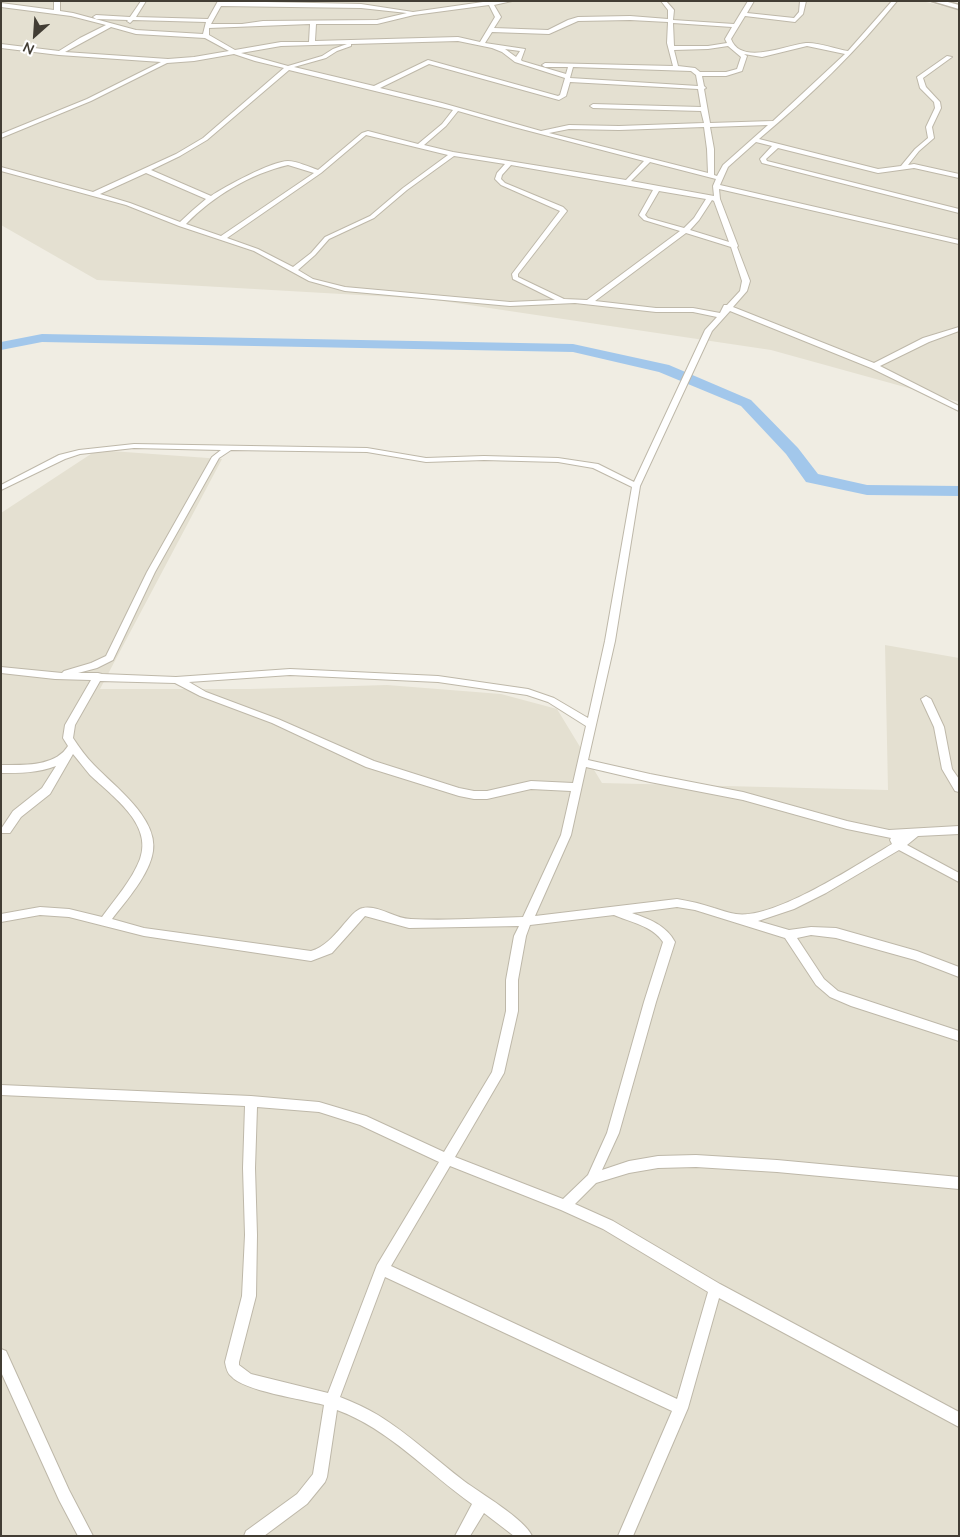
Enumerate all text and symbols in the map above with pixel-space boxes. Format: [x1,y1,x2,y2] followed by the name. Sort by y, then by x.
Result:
[10,10,60,60] north arrow
[20,38,37,59] text: N

